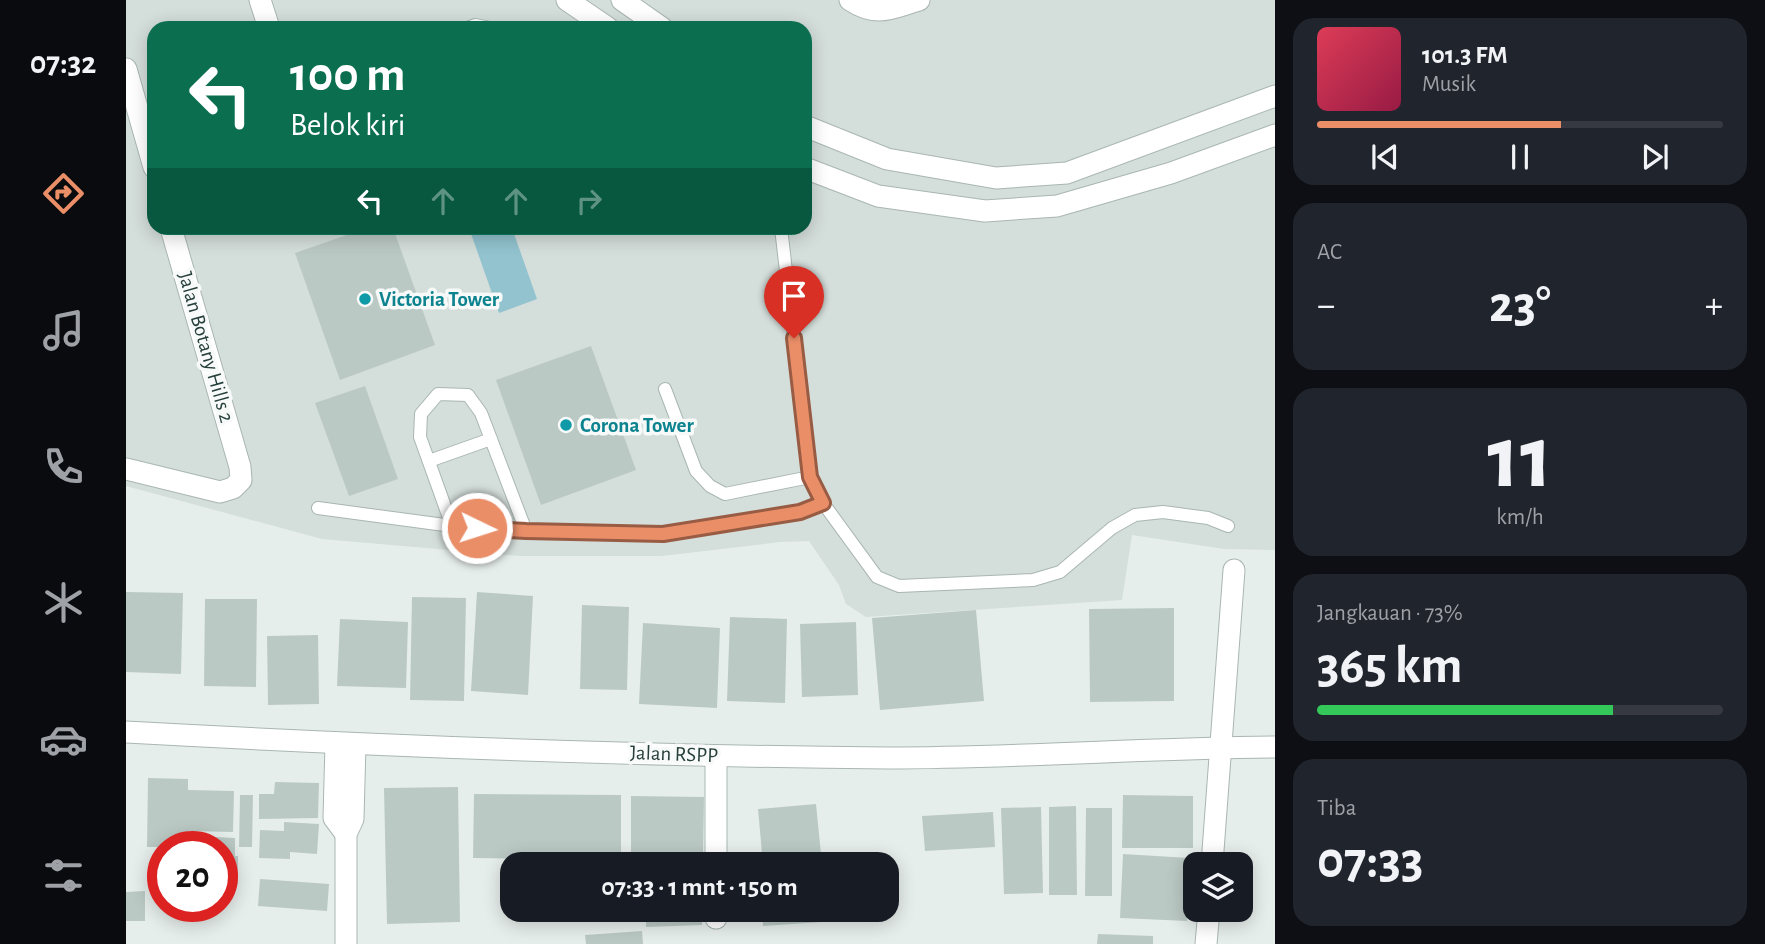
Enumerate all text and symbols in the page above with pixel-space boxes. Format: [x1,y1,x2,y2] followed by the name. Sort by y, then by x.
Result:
[1422,42,1508,68] text: 101.3 FM
[30,47,96,79] text: 07:32
[175,49,266,140] icon: left
[290,51,406,100] text: 100 m
[1422,73,1476,96] text: Musik
[290,109,406,141] text: Belok kiri
[1366,138,1404,176] icon: previous
[1501,138,1539,176] icon: pause
[1636,138,1674,176] icon: next
[39,169,88,218] icon: directions
[351,182,389,220] icon: left
[424,182,462,220] icon: ahead
[497,182,535,220] icon: ahead
[570,182,608,220] icon: right
[1317,241,1342,264] text: AC
[764,266,824,338] pin
[174,269,238,425] street label: Jalan Botany Hills 2
[775,277,813,315] icon: arrive
[1489,279,1551,331] text: 23°
[1317,287,1335,325] text: −
[1705,287,1723,325] text: +
[379,289,500,310] place label: Victoria Tower
[357,291,373,307] marker: Victoria Tower
[39,306,88,355] icon: music
[1487,413,1553,504] text: 11
[580,415,694,436] place label: Corona Tower
[558,417,574,433] marker: Corona Tower
[39,442,88,491] icon: phone
[440,491,514,565] position arrow
[1496,506,1544,529] text: km/h
[39,578,88,627] icon: climate
[1317,602,1463,625] text: Jangkauan · 73%
[1317,640,1463,692] text: 365 km
[39,715,88,764] icon: car
[630,742,719,766] street label: Jalan RSPP
[1317,797,1356,820] text: Tiba
[147,831,238,922] speed limit sign: 20
[1317,835,1423,887] text: 07:33
[39,851,88,900] icon: filters
[1183,852,1253,922] map controls
[1183,852,1253,922] button: layers
[601,874,798,900] text: 07:33 · 1 mnt · 150 m

